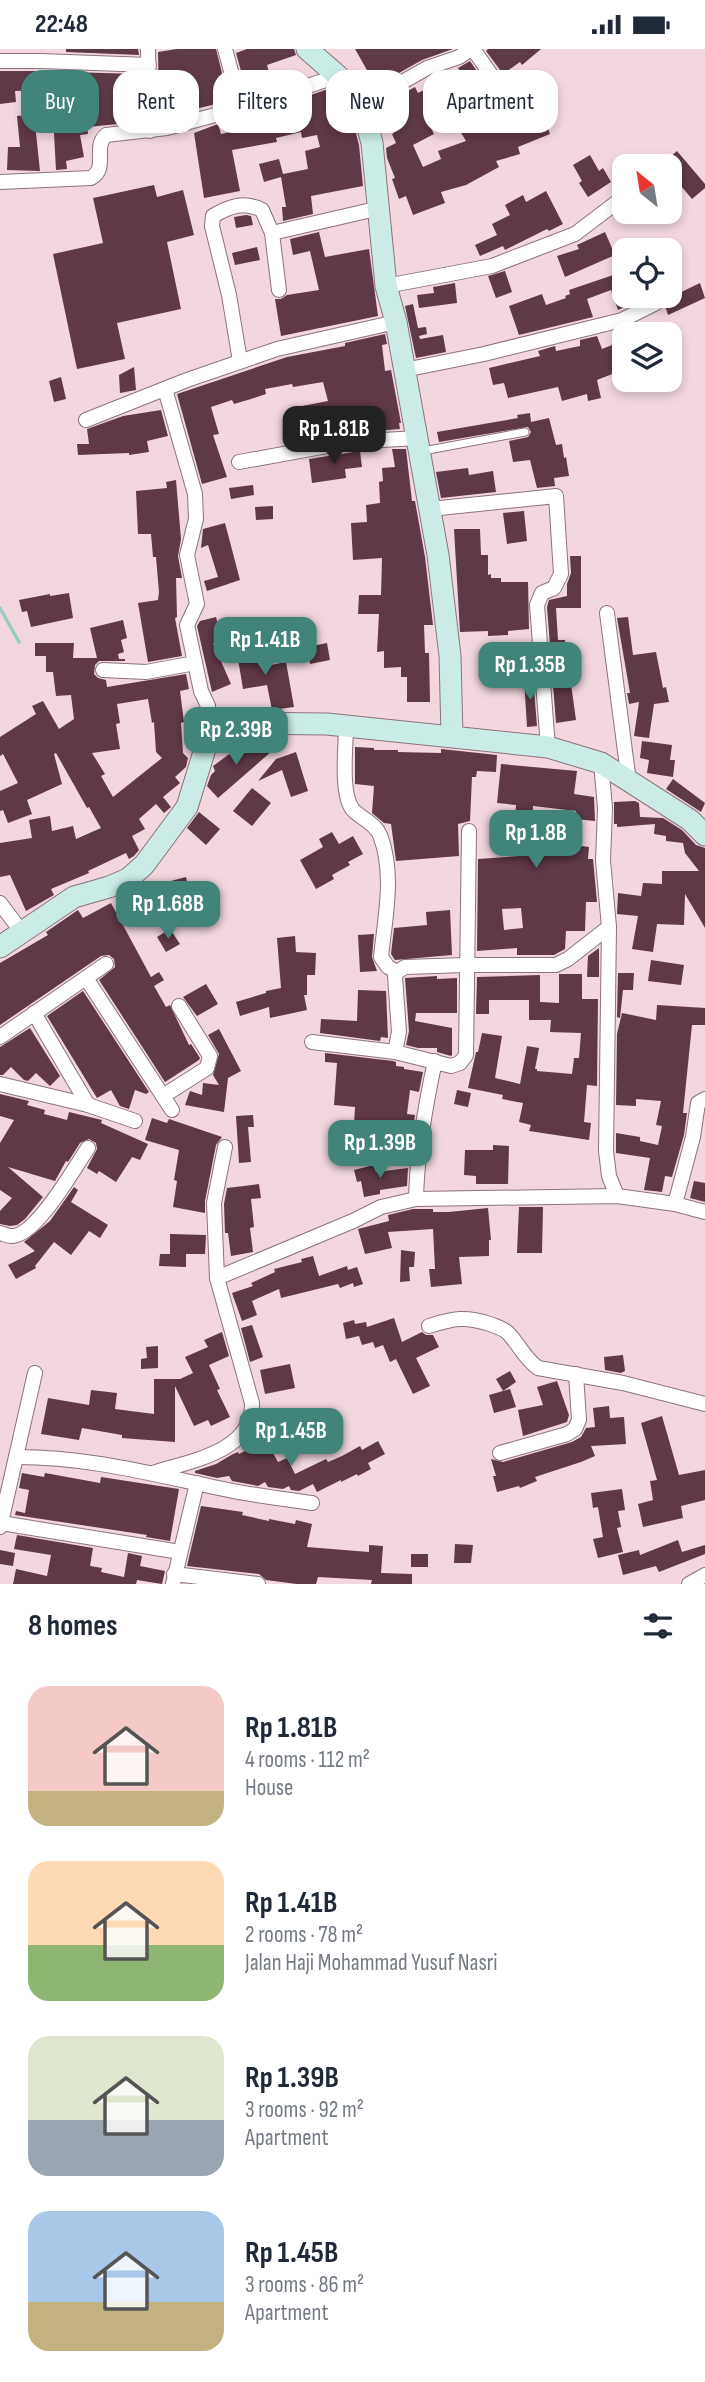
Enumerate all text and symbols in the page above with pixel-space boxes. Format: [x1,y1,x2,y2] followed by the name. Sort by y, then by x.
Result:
[35,9,88,40] text: 22:48
[21,70,99,133] chip: Buy
[113,70,199,133] chip: Rent
[213,70,312,133] chip: Filters
[326,70,409,133] chip: New
[423,70,558,133] chip: Apartment
[612,154,682,224] north arrow
[612,154,682,392] map controls
[612,238,682,308] button: locate
[612,322,682,392] button: layers
[262,407,406,466] pin: Rp 1.81B
[299,415,369,443] text: Rp 1.81B
[193,617,337,677] pin: Rp 1.41B
[230,626,300,654] text: Rp 1.41B
[458,643,602,702] pin: Rp 1.35B
[495,651,565,679] text: Rp 1.35B
[164,707,308,767] pin: Rp 2.39B
[200,716,272,744] text: Rp 2.39B
[471,811,601,870] pin: Rp 1.8B
[505,819,567,847] text: Rp 1.8B
[96,881,240,941] pin: Rp 1.68B
[132,890,204,918] text: Rp 1.68B
[308,1121,452,1180] pin: Rp 1.39B
[344,1129,416,1157] text: Rp 1.39B
[219,1409,363,1468] pin: Rp 1.45B
[255,1417,327,1445] text: Rp 1.45B
[639,1607,677,1645] icon: filters
[28,1608,117,1644] text: 8 homes
[245,1710,337,1746] text: Rp 1.81B
[84,1714,168,1798] icon: home
[245,1746,370,1774] text: 4 rooms · 112 m²
[245,1774,293,1802] text: House
[245,1885,337,1921] text: Rp 1.41B
[84,1889,168,1973] icon: home
[245,1921,363,1949] text: 2 rooms · 78 m²
[245,1949,498,1977] text: Jalan Haji Mohammad Yusuf Nasri
[245,2060,339,2096] text: Rp 1.39B
[84,2064,168,2148] icon: home
[245,2096,364,2124] text: 3 rooms · 92 m²
[245,2124,329,2152] text: Apartment
[245,2235,338,2271] text: Rp 1.45B
[84,2239,168,2323] icon: home
[245,2271,364,2299] text: 3 rooms · 86 m²
[245,2299,329,2327] text: Apartment

